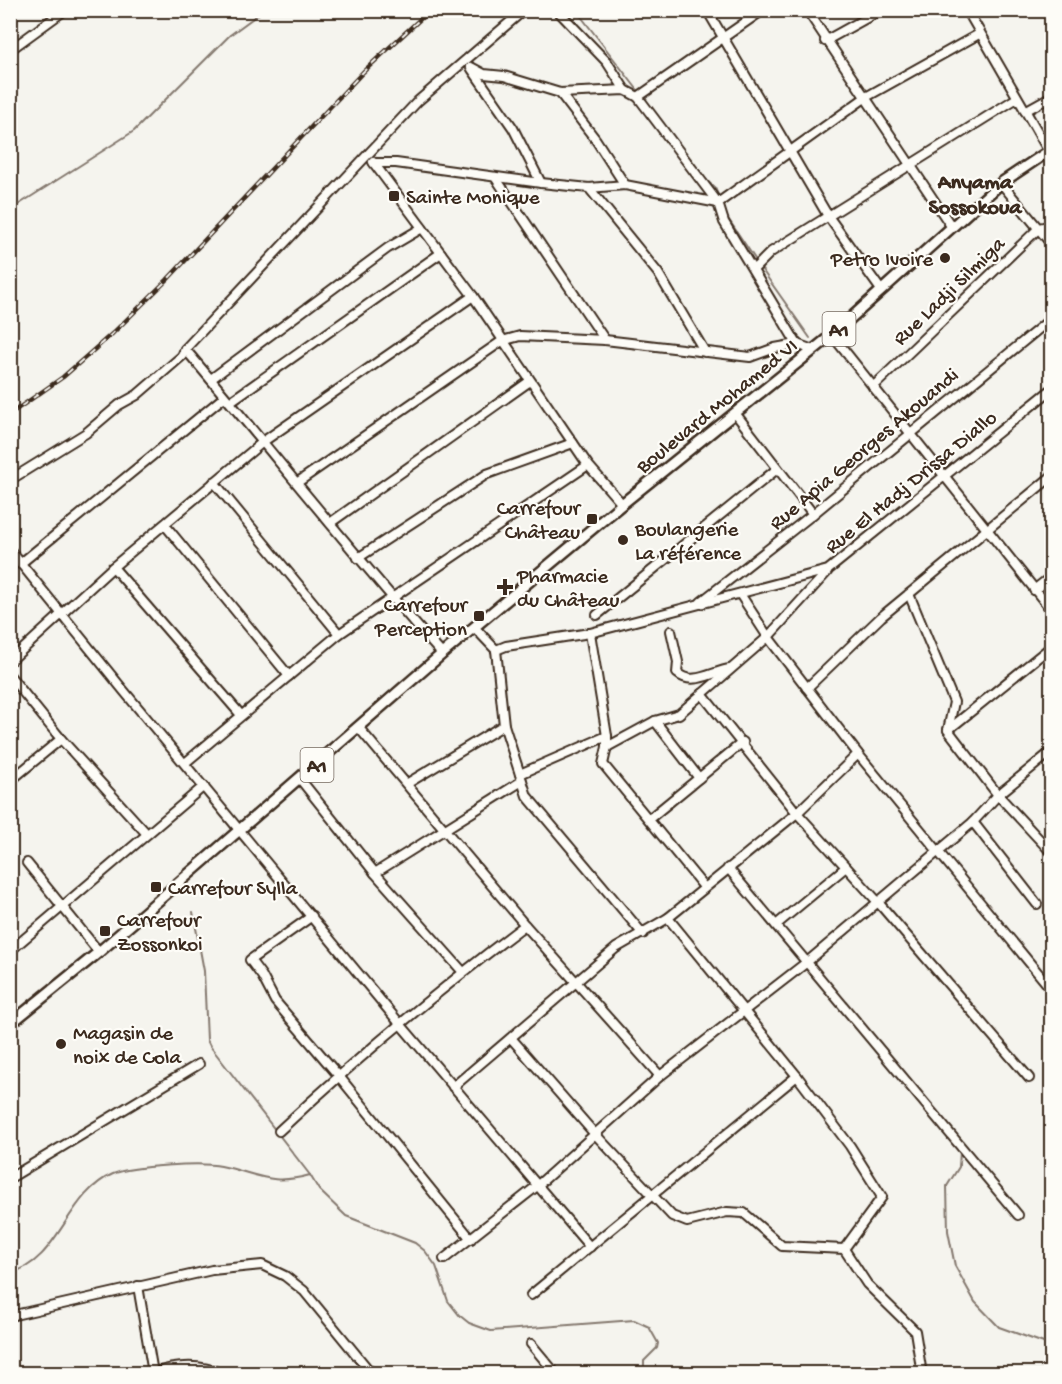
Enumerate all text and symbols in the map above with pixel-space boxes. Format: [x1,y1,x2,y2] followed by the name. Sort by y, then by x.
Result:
[928,171,1023,222] district label: Anyama Sossokoua
[406,187,541,212] place label: Sainte Monique
[387,189,401,203] marker: Sainte Monique
[889,232,1013,352] street label: Rue Ladji Silmiga
[830,249,934,274] place label: Petro Ivoire
[938,251,952,265] marker: Petro Ivoire
[822,312,856,346] road number: A1
[632,335,804,481] street label: Boulevard Mohamed VI
[765,364,965,537] street label: Rue Apia Georges Akouandi
[821,407,1003,561] street label: Rue El Hadj Drissa Diallo
[497,498,582,547] place label: Carrefour Château
[585,512,599,526] marker: Carrefour Château
[634,519,742,568] place label: Boulangerie La référence
[616,533,630,547] marker: Boulangerie La référence
[516,566,620,615] place label: Pharmacie du Château
[498,580,512,594] marker: Pharmacie du Château
[374,595,469,644] place label: Carrefour Perception
[472,609,486,623] marker: Carrefour Perception
[300,748,334,782] road number: A1
[168,878,299,903] place label: Carrefour Sylla
[149,880,163,894] marker: Carrefour Sylla
[117,910,203,959] place label: Carrefour Zossonkoi
[98,924,112,938] marker: Carrefour Zossonkoi
[73,1023,182,1072] place label: Magasin de noix de Cola
[54,1037,68,1051] marker: Magasin de noix de Cola

